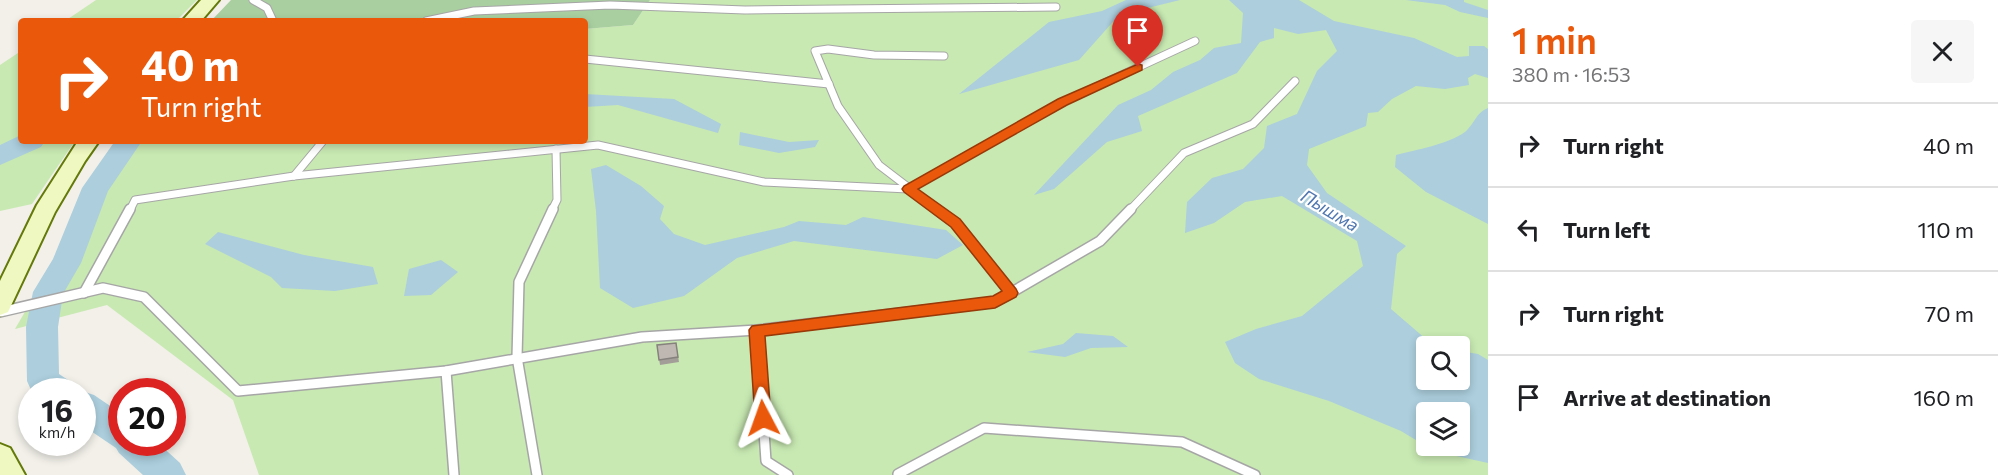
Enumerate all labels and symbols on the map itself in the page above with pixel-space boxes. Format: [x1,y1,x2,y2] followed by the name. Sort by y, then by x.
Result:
[1112,5,1163,67] pin
[1297,184,1363,236] water label: Пышма
[108,378,186,456] speed limit sign: 20
[731,386,795,450] position arrow

